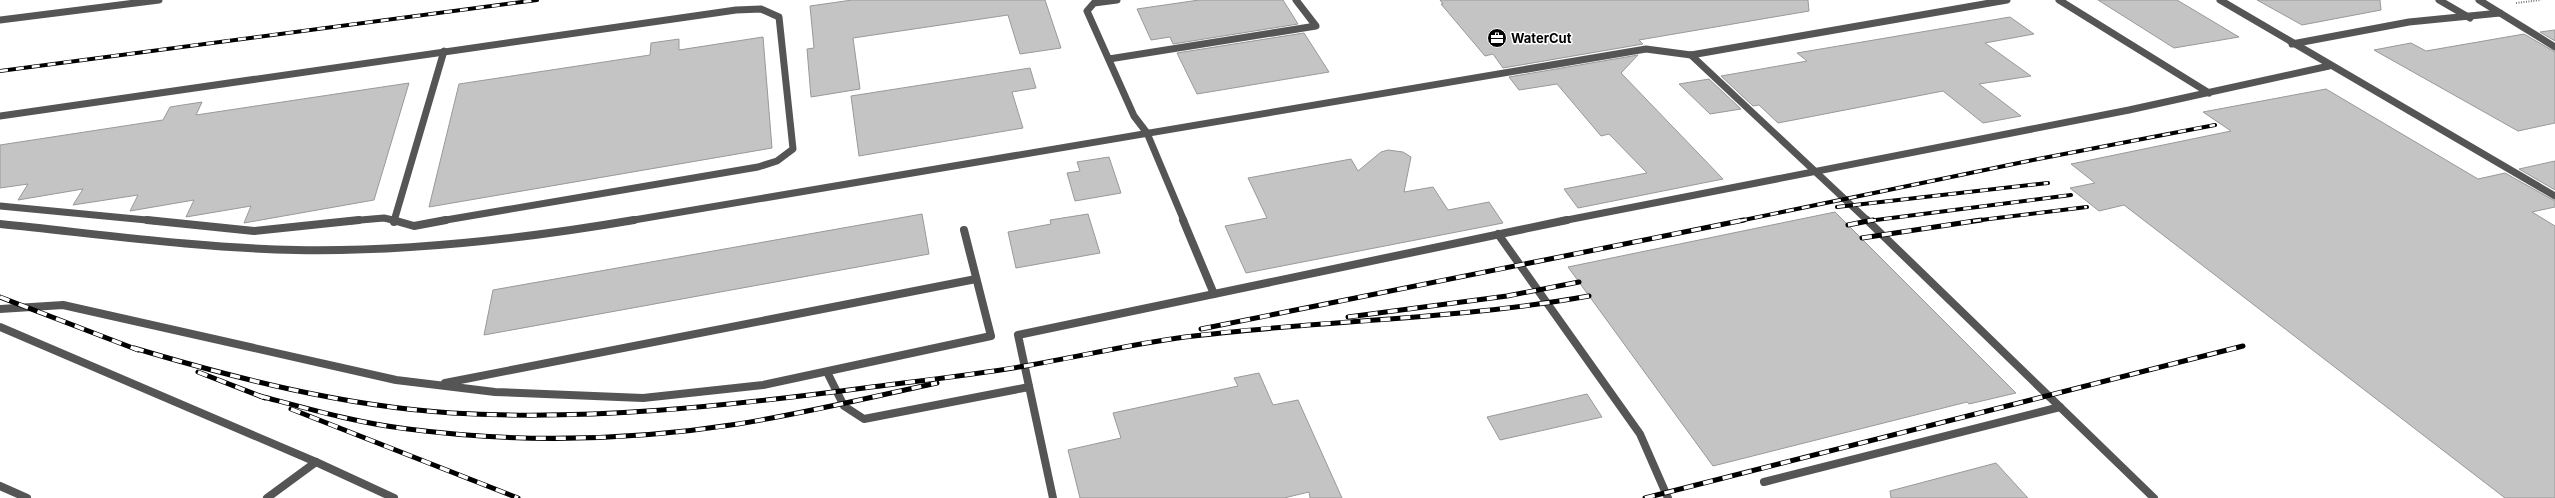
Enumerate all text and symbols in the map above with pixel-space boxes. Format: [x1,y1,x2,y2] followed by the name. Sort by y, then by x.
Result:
[1486,27,1508,49] office icon: WaterCut
[1511,30,1572,46] place label: WaterCut

